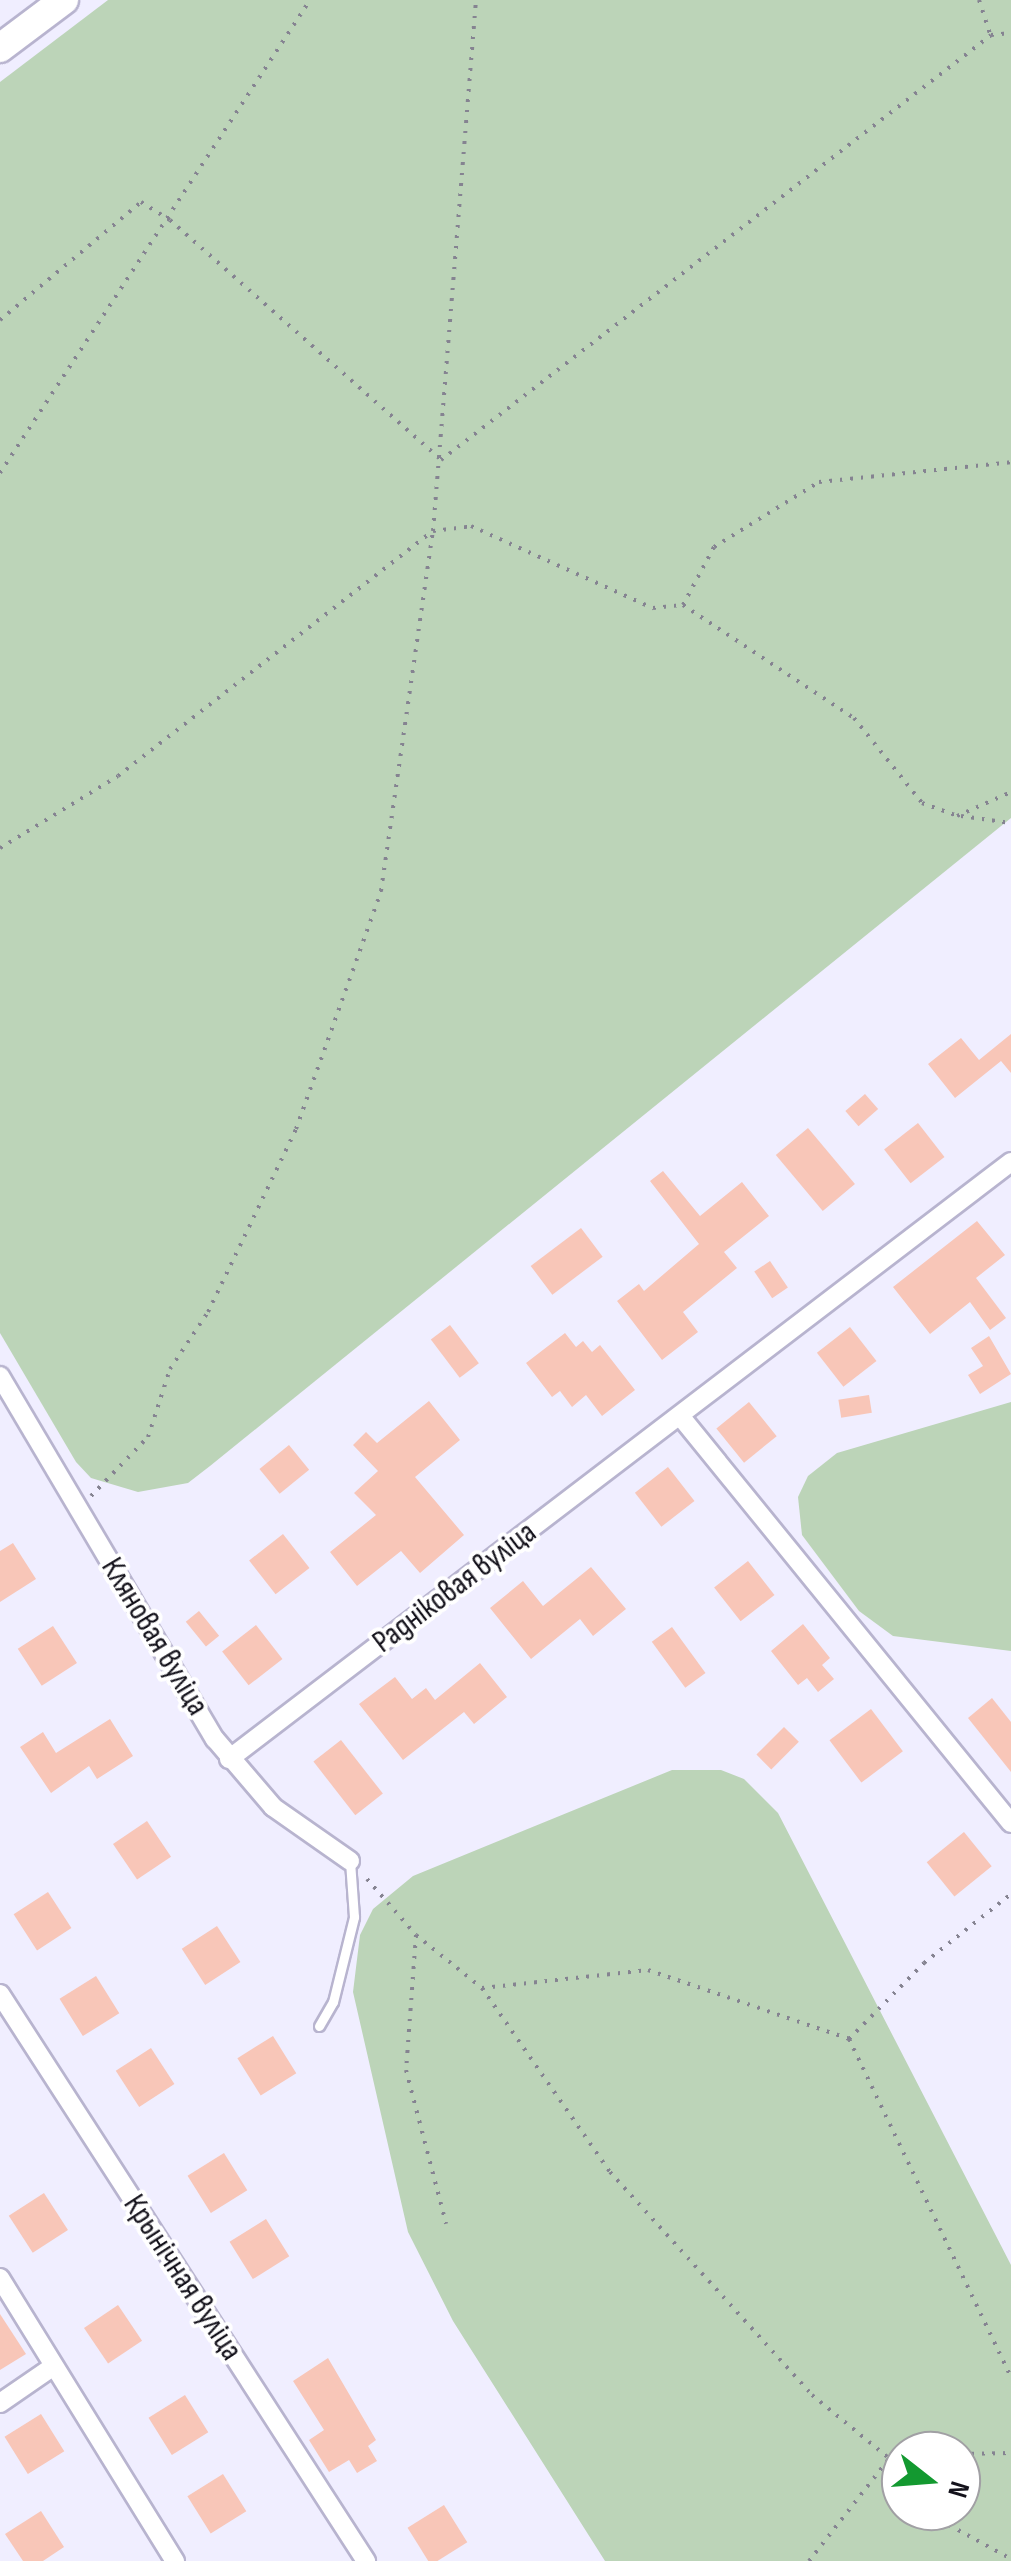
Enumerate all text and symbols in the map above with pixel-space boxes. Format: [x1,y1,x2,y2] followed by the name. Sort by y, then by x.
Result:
[366,1514,544,1662] street label: Радніковая вуліца
[92,1551,216,1723] street label: Кляновая вуліца
[114,2188,250,2368] street label: Крынічная вуліца
[881,2431,981,2531] north arrow
[940,2477,976,2501] text: N

